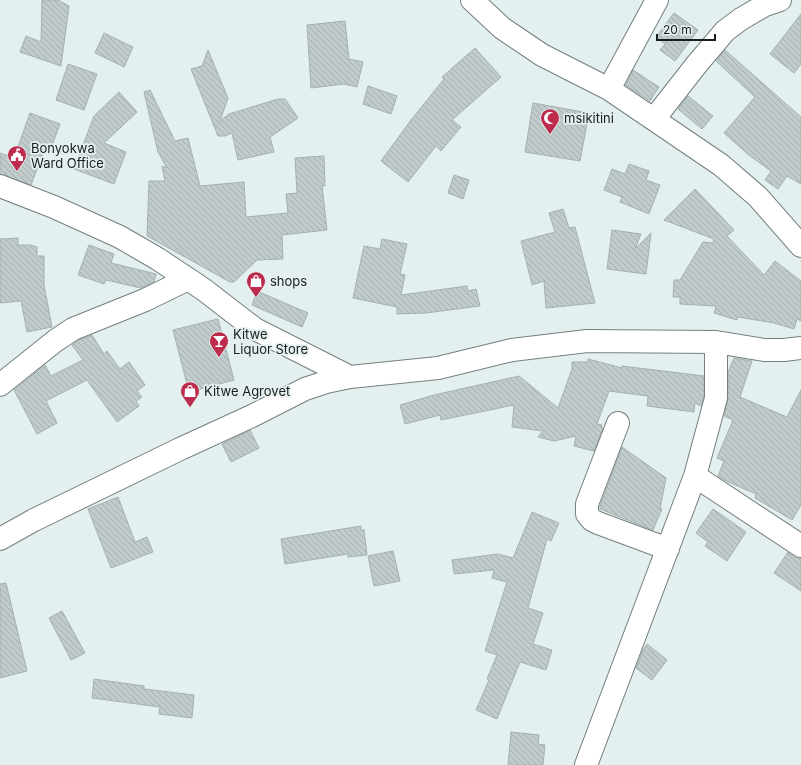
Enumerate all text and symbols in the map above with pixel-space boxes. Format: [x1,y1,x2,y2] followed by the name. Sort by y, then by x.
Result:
[657,16,715,42] scale bar
[663,22,692,37] text: 20 m
[539,107,561,135] mosque icon: msikitini
[564,110,614,126] place label: msikitini
[31,140,104,171] place label: Bonyokwa Ward Office
[6,144,28,172] public building icon: Bonyokwa Ward Office
[245,270,267,298] shop icon: shops
[270,273,307,289] place label: shops
[233,326,308,357] place label: Kitwe Liquor Store
[208,330,230,358] bar icon: Kitwe Liquor Store
[179,380,201,408] shop icon: Kitwe Agrovet
[204,383,290,399] place label: Kitwe Agrovet

